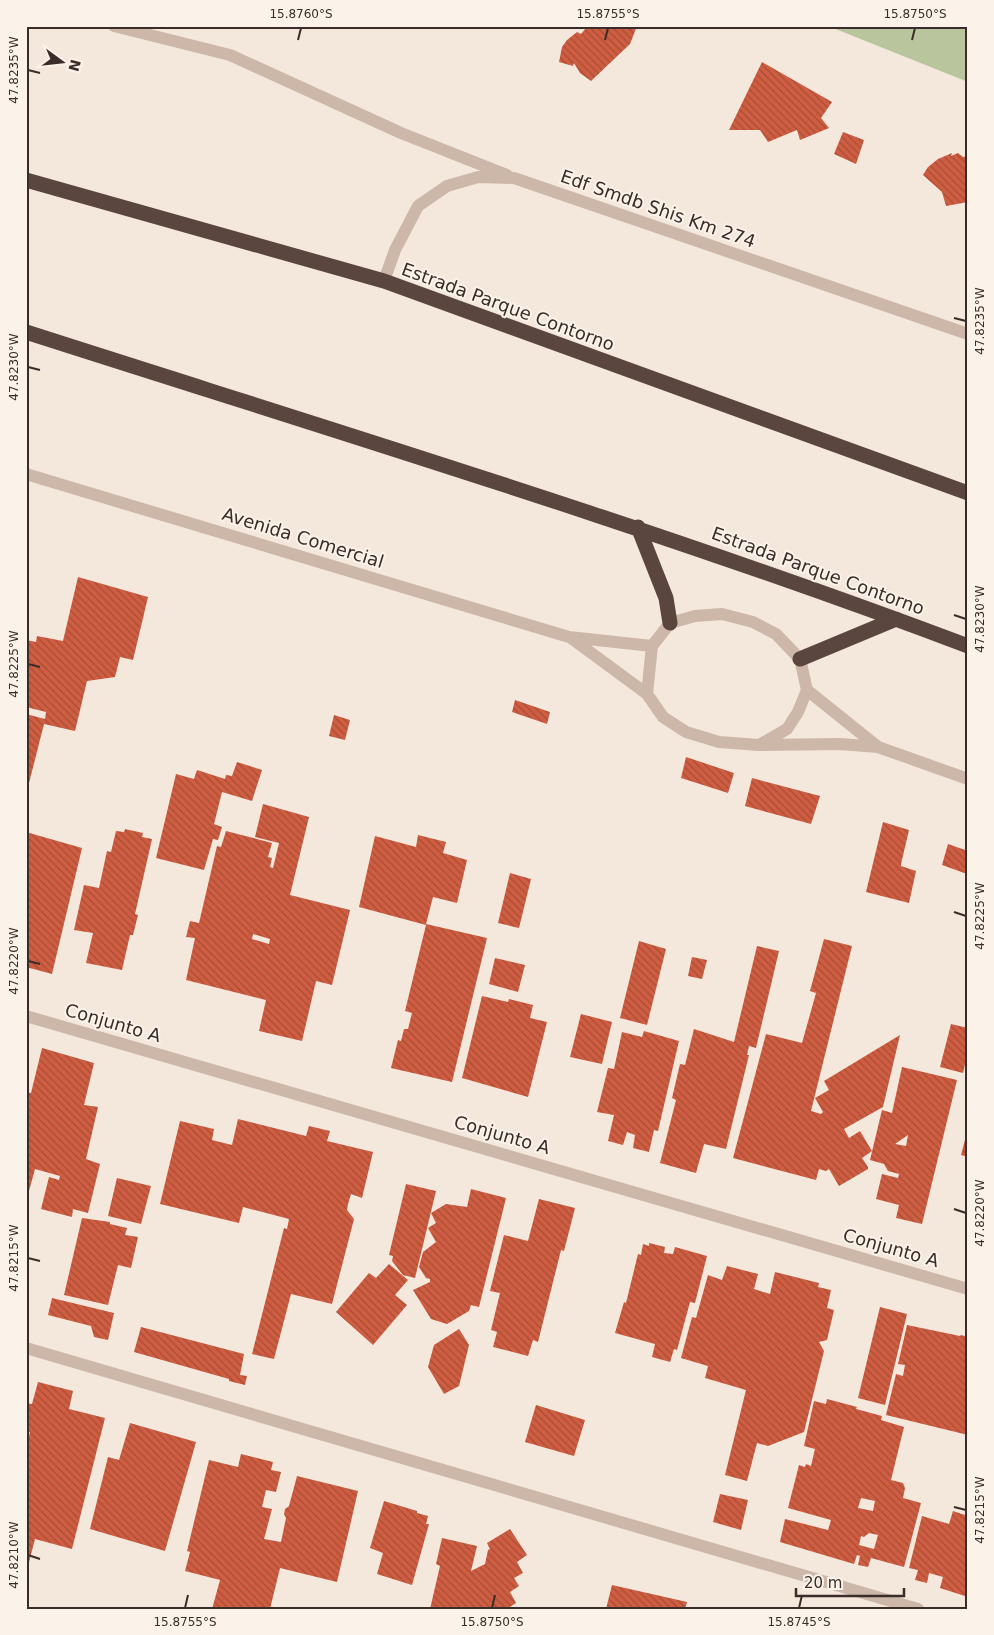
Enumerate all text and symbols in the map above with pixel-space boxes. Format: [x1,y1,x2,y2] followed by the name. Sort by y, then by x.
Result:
[269,7,333,21] text: 15.8760°S
[576,7,640,21] text: 15.8755°S
[883,7,947,21] text: 15.8750°S
[7,36,21,104] text: 47.8235°W
[38,38,88,88] north arrow
[65,58,84,73] text: N
[558,165,758,252] street label: Edf Smdb Shis Km 274
[399,258,617,355] street label: Estrada Parque Contorno
[973,287,987,355] text: 47.8235°W
[7,333,21,401] text: 47.8230°W
[220,503,386,572] street label: Avenida Comercial
[709,522,927,619] street label: Estrada Parque Contorno
[973,585,987,653] text: 47.8230°W
[7,630,21,698] text: 47.8225°W
[973,882,987,950] text: 47.8225°W
[7,927,21,995] text: 47.8220°W
[63,999,164,1046] street label: Conjunto A
[452,1111,553,1158] street label: Conjunto A
[973,1179,987,1247] text: 47.8220°W
[7,1224,21,1292] text: 47.8215°W
[841,1224,942,1271] street label: Conjunto A
[973,1476,987,1544] text: 47.8215°W
[7,1521,21,1589] text: 47.8210°W
[796,1565,904,1597] scale bar
[804,1574,842,1592] text: 20 m
[153,1615,217,1629] text: 15.8755°S
[460,1615,524,1629] text: 15.8750°S
[767,1615,831,1629] text: 15.8745°S

